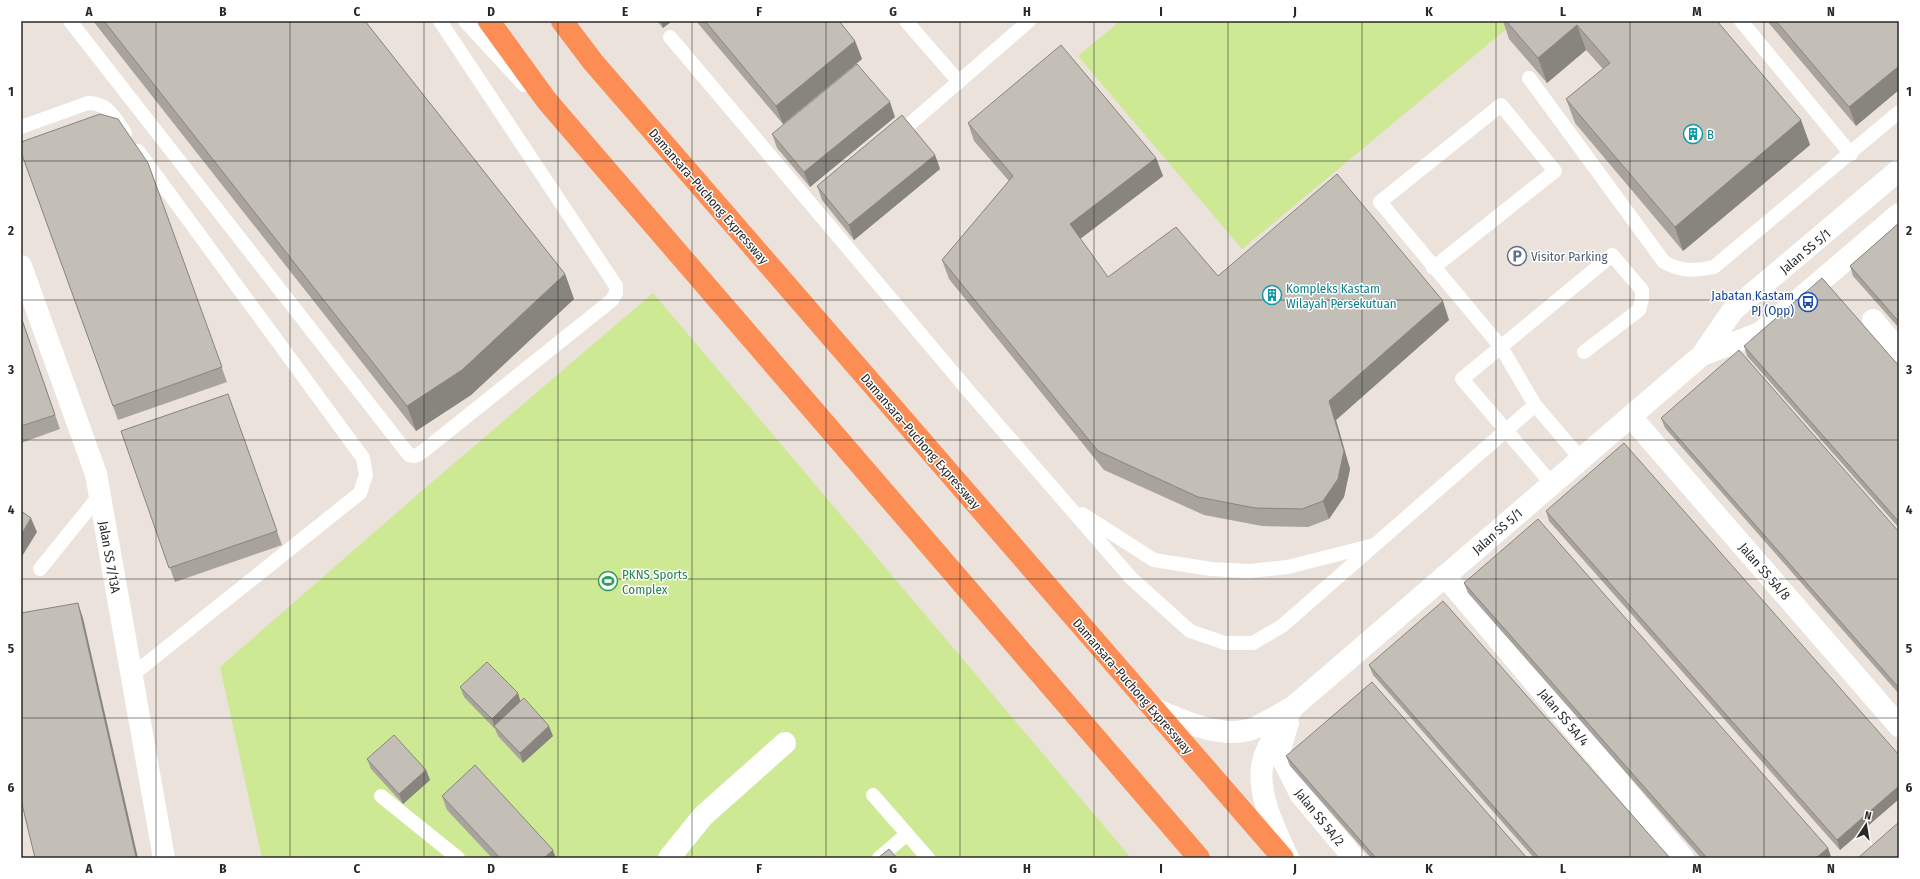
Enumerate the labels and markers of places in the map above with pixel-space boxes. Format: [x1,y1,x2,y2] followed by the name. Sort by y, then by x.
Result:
[1682,123,1704,145] building icon: B
[1707,127,1714,142] place label: B
[1506,245,1528,267] parking icon: Visitor Parking
[1531,249,1608,264] place label: Visitor Parking
[1286,281,1397,311] place label: Kompleks Kastam Wilayah Persekutuan
[1261,284,1283,306] building icon: Kompleks Kastam Wilayah Persekutuan
[1711,288,1794,318] place label: Jabatan Kastam PJ (Opp)
[1797,291,1819,313] bus stop icon: Jabatan Kastam PJ (Opp)
[622,567,688,597] place label: PKNS Sports Complex
[597,570,619,592] sports icon: PKNS Sports Complex

